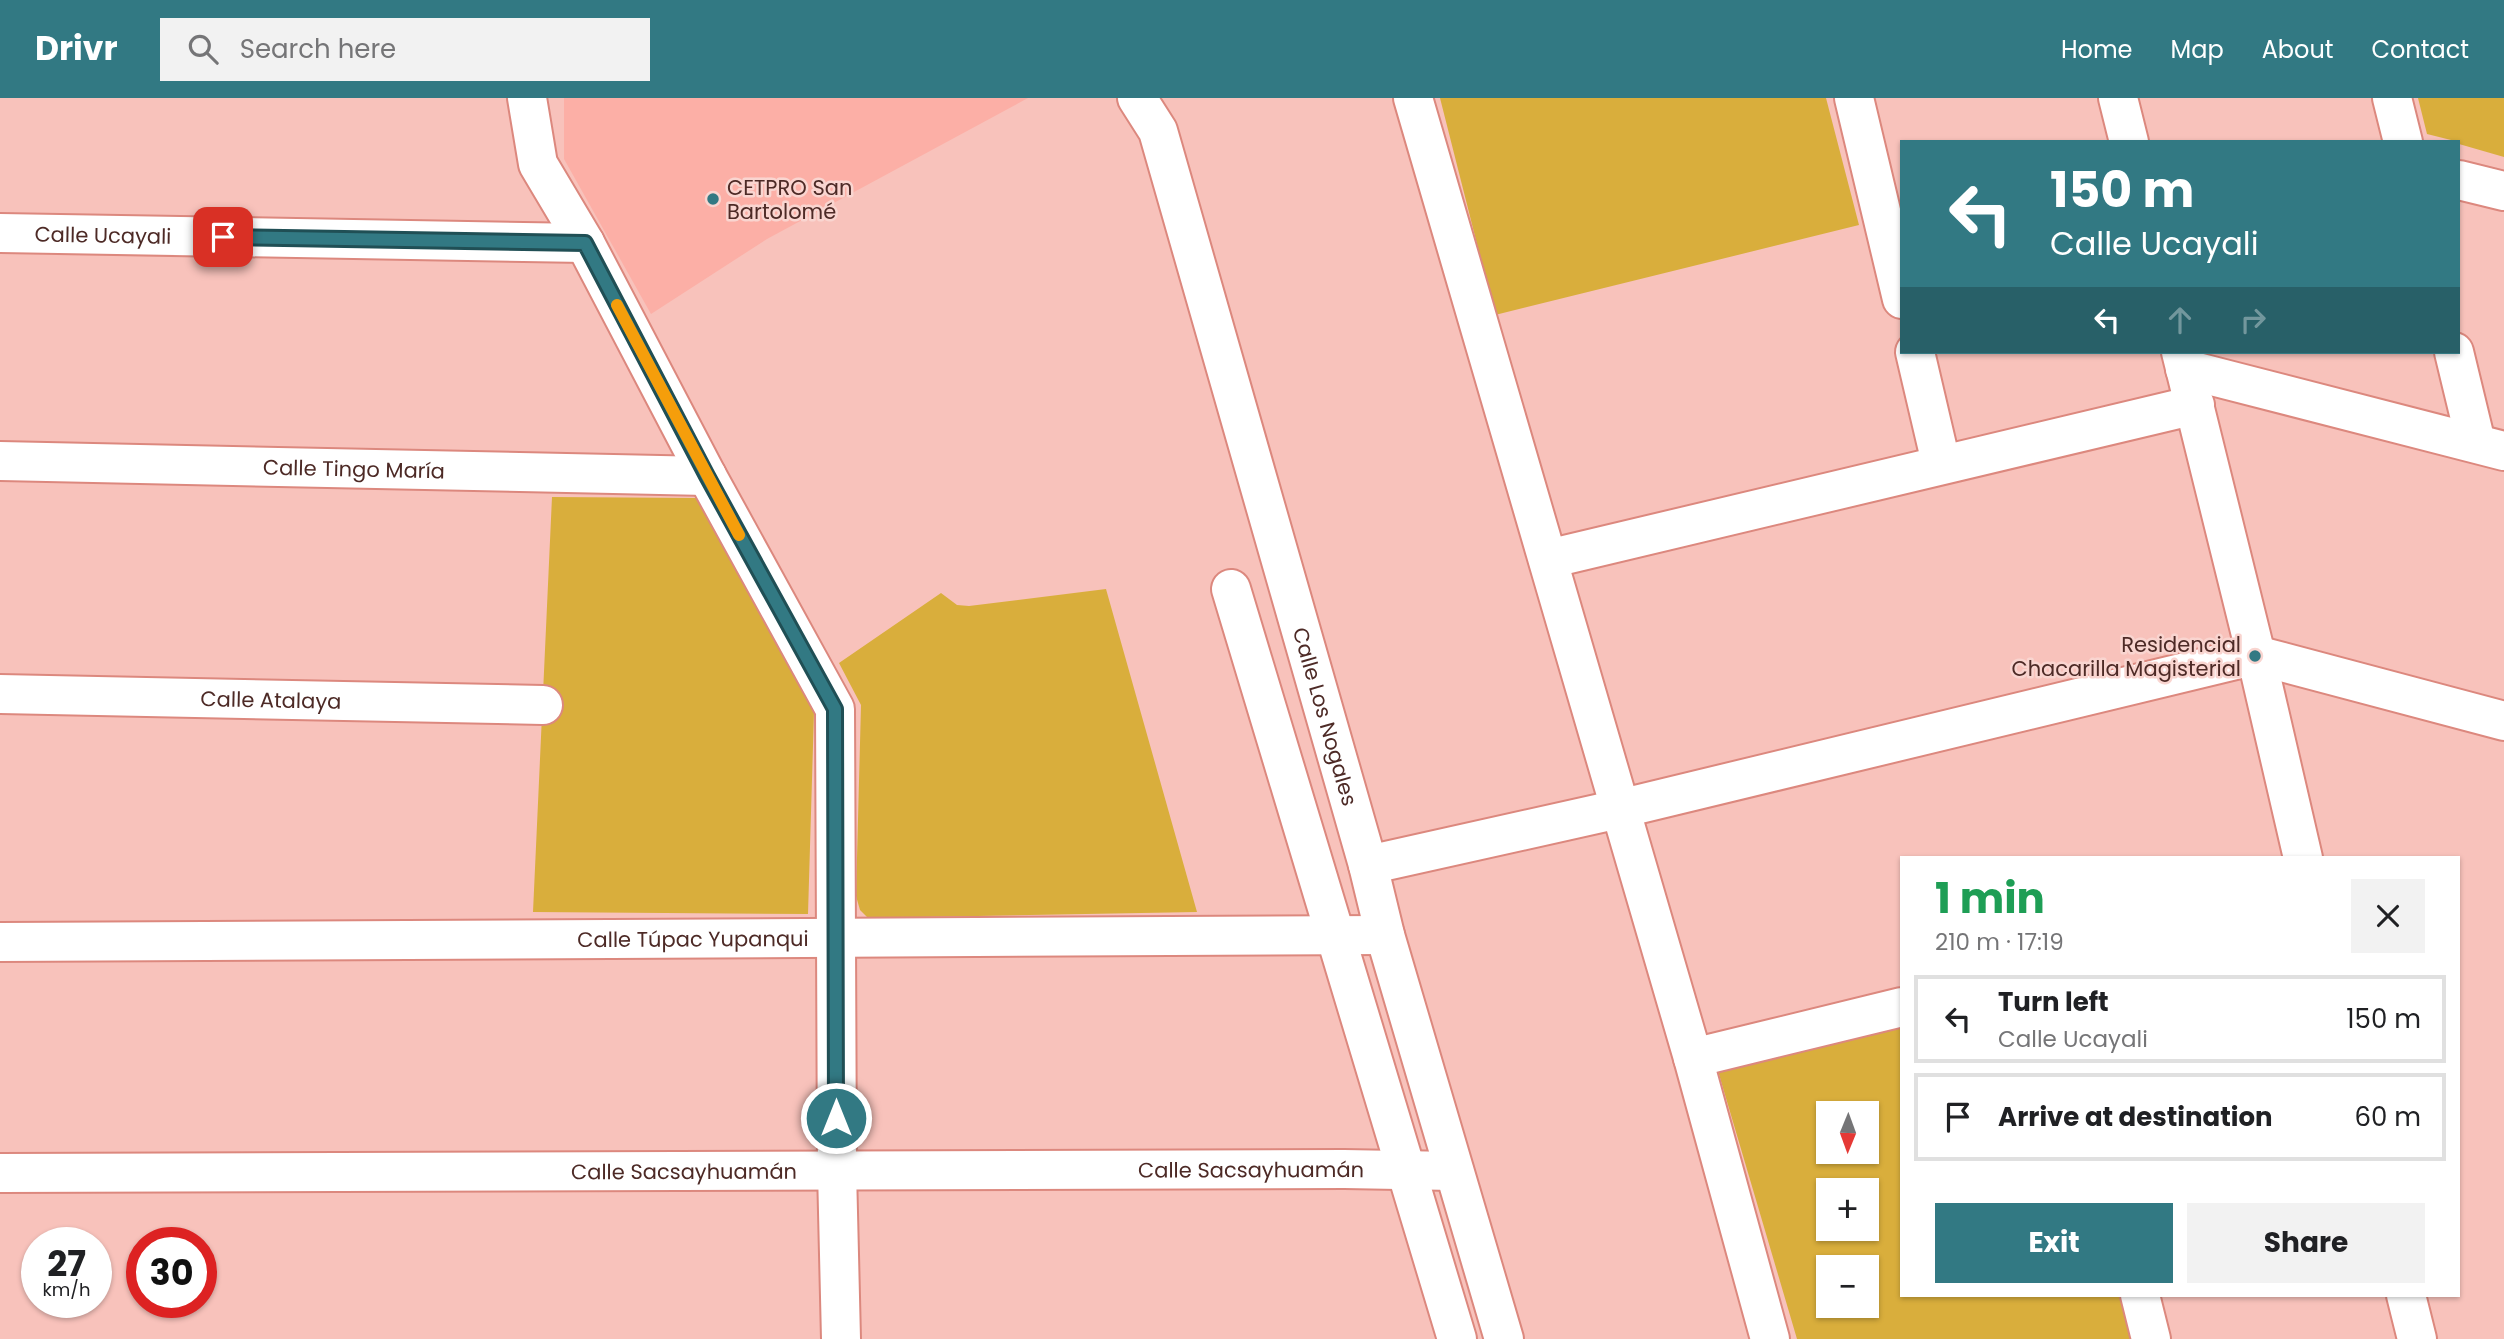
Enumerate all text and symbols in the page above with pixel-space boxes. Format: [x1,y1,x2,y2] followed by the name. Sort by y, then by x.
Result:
[160,18,650,81] search box
[35,25,118,72] text: Drivr
[184,30,222,68] icon: search
[240,31,396,67] text: Search here
[2061,33,2133,66] text: Home
[2171,33,2224,66] text: Map
[2262,33,2333,66] text: About
[2371,33,2469,66] text: Contact
[2050,156,2195,224] text: 150 m
[1935,168,2026,259] icon: left
[727,173,852,226] place label: CETPRO San Bartolomé
[705,191,721,207] marker: CETPRO San Bartolomé
[193,207,253,267] pin
[204,218,242,256] icon: arrive
[34,219,172,250] street label: Calle Ucayali
[2050,221,2259,266] text: Calle Ucayali
[2088,301,2126,339] icon: left
[2161,301,2199,339] icon: ahead
[2234,301,2272,339] icon: right
[263,452,445,485] street label: Calle Tingo María
[1286,624,1365,809] street label: Calle Los Nogales
[2011,630,2241,683] place label: Residencial Chacarilla Magisterial
[2247,648,2263,664] marker: Residencial Chacarilla Magisterial
[200,684,342,715] street label: Calle Atalaya
[1935,869,2045,928] text: 1 min
[2351,879,2425,953] button: close
[577,923,809,954] street label: Calle Túpac Yupanqui
[1935,926,2064,958] text: 210 m · 17:19
[1998,984,2109,1020] text: Turn left
[1939,1000,1977,1038] icon: left
[2346,1001,2421,1037] text: 150 m
[1998,1023,2148,1055] text: Calle Ucayali
[799,1081,873,1155] position arrow
[1939,1098,1977,1136] icon: arrive
[1998,1099,2273,1135] text: Arrive at destination
[2354,1099,2421,1135] text: 60 m
[1816,1101,1880,1164] north arrow
[1816,1101,1879,1318] map controls
[1138,1154,1364,1184] street label: Calle Sacsayhuamán
[571,1156,797,1186] street label: Calle Sacsayhuamán
[1816,1178,1879,1241] button: +
[1935,1203,2173,1283] button: Exit
[2187,1203,2425,1283] button: Share
[126,1227,217,1318] speed limit sign: 30
[47,1239,86,1288] text: 27
[1816,1255,1879,1318] button: −
[43,1277,90,1302] text: km/h

